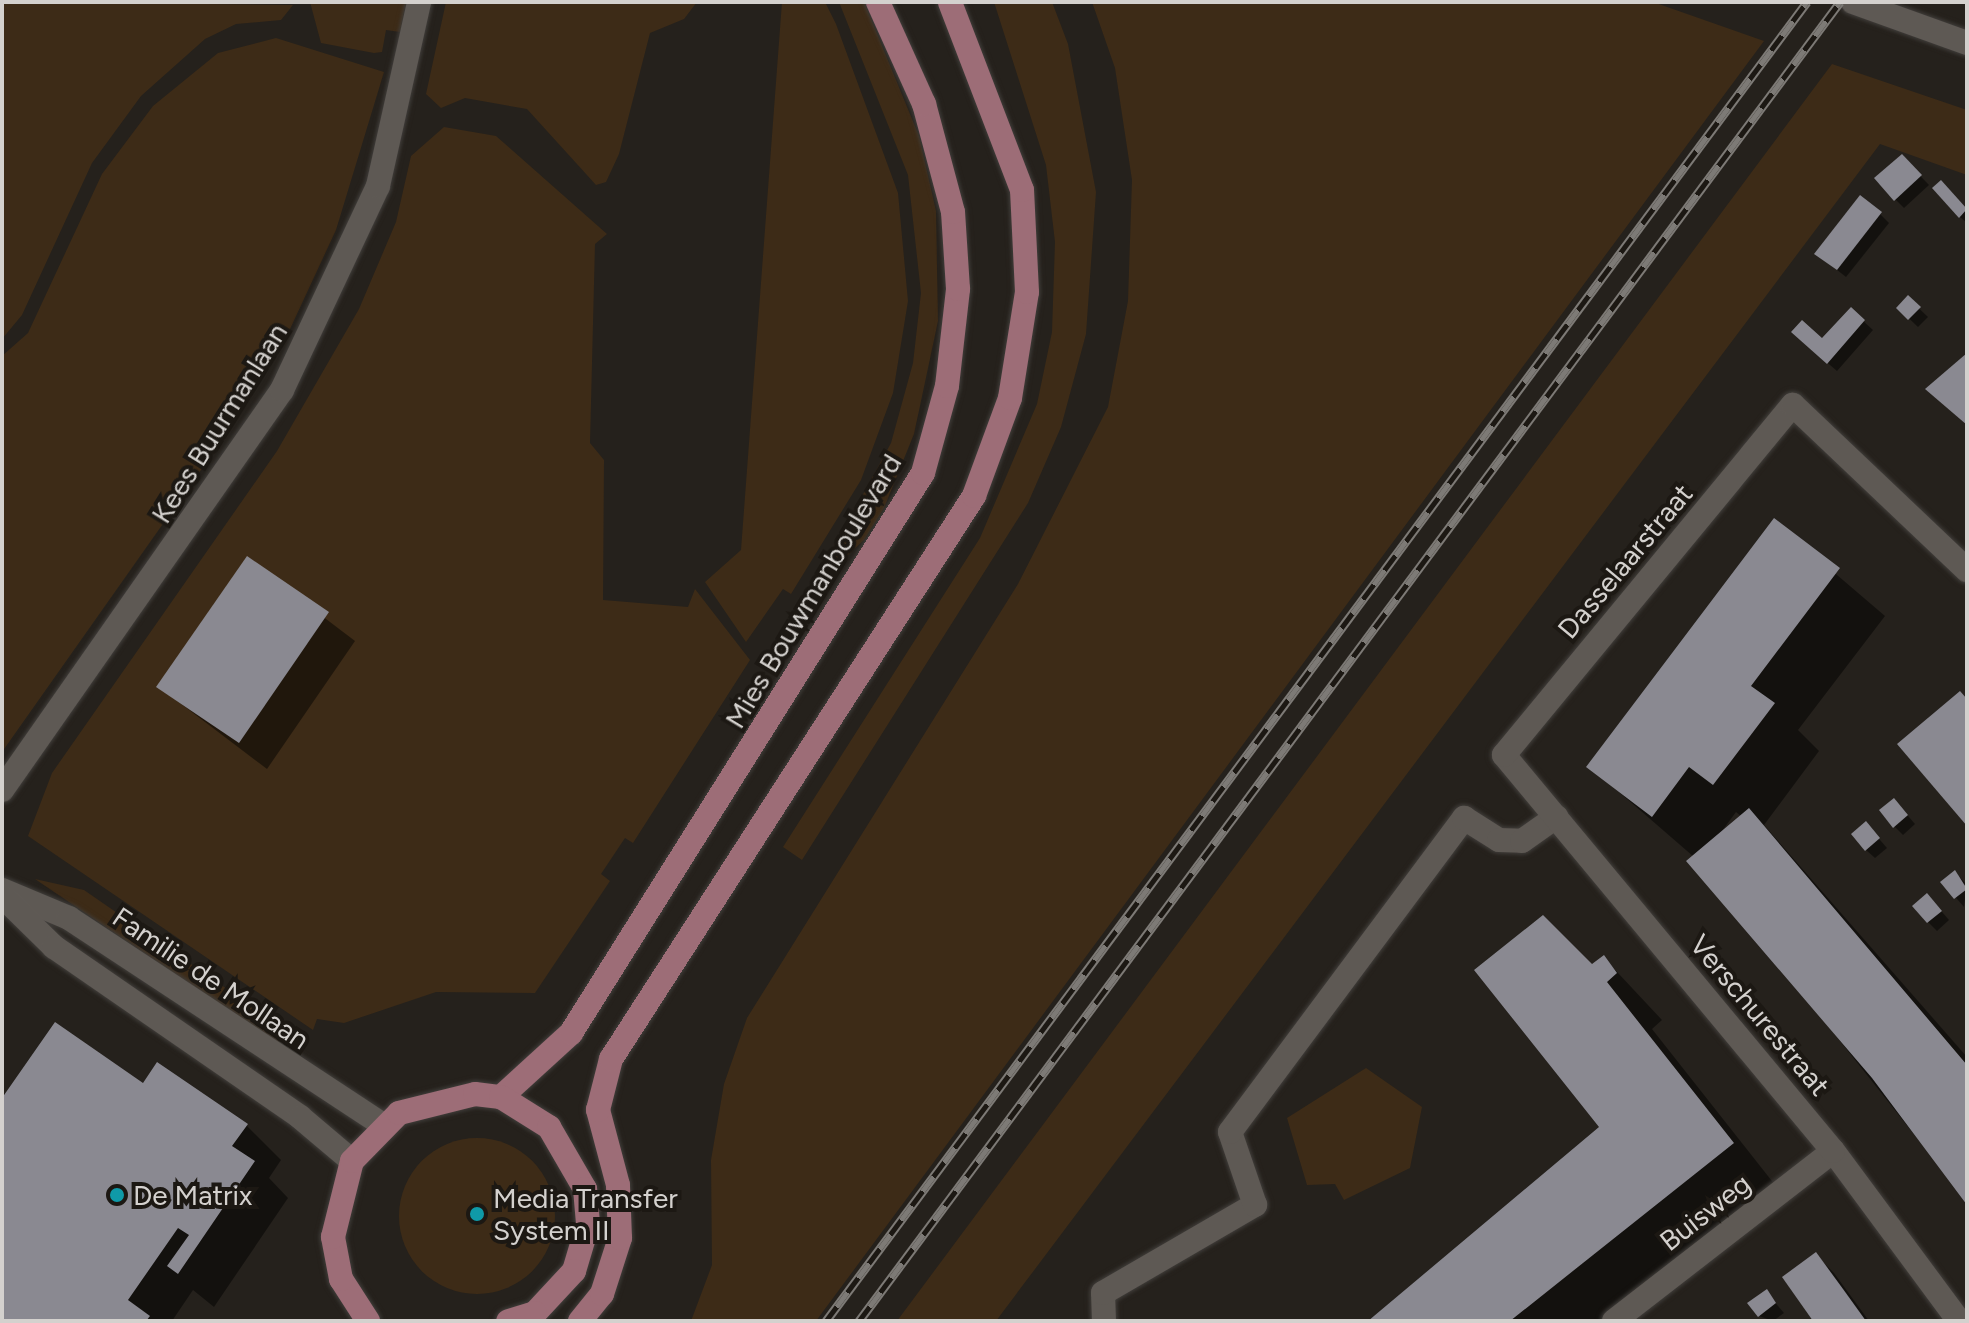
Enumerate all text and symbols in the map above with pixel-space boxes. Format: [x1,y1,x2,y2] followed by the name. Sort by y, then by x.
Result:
[144,317,294,529] street label: Kees Buurmanlaan
[718,448,908,734] street label: Mies Bouwmanboulevard
[1551,477,1699,645] street label: Dasselaarstraat
[106,900,316,1056] street label: Familie de Mollaan
[1683,928,1837,1102] street label: Verschurestraat
[1653,1166,1757,1258] street label: Buisweg
[133,1178,252,1212] place label: De Matrix
[493,1181,678,1247] place label: Media Transfer System II
[108,1186,126,1204] marker: De Matrix
[468,1205,486,1223] marker: Media Transfer System II

